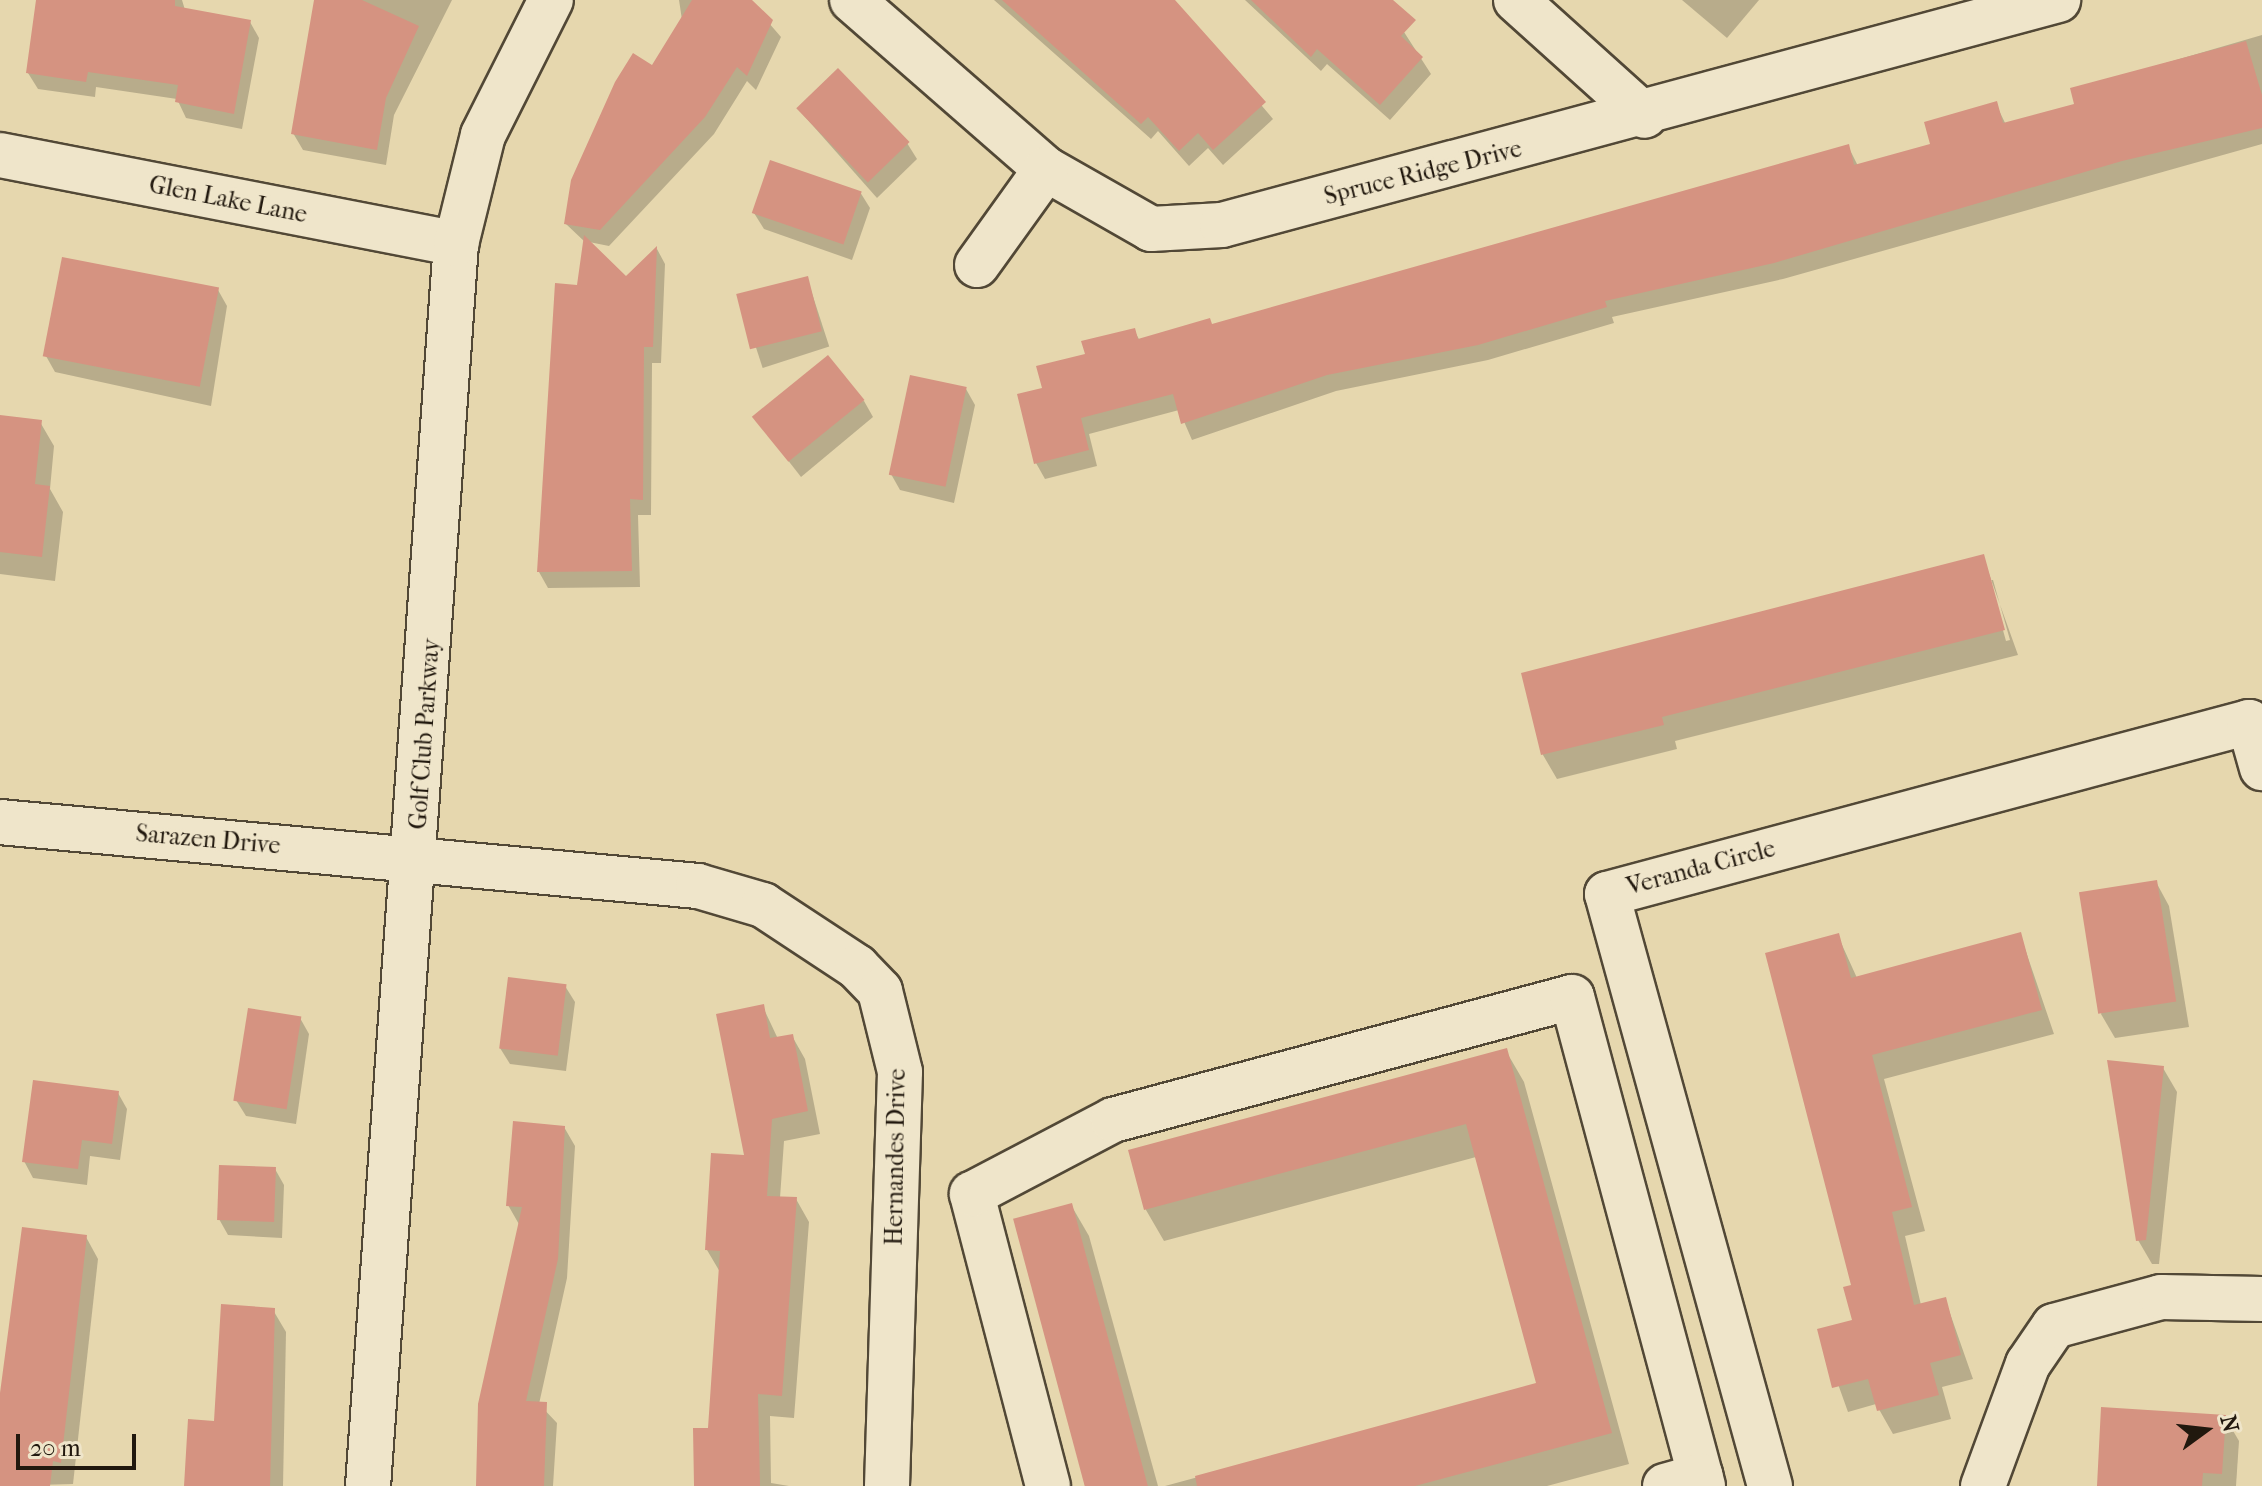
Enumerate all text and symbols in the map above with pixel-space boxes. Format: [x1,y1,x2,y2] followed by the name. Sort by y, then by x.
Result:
[1321,135,1525,211] street label: Spruce Ridge Drive
[147,171,309,229] street label: Glen Lake Lane
[404,638,446,830] street label: Golf Club Parkway
[135,819,281,861] street label: Sarazen Drive
[1624,834,1778,902] street label: Veranda Circle
[880,1068,912,1246] street label: Hernandes Drive
[2166,1390,2246,1470] north arrow
[2214,1412,2244,1435] text: N
[20,1418,140,1468] scale bar
[30,1434,81,1462] text: 20 m

